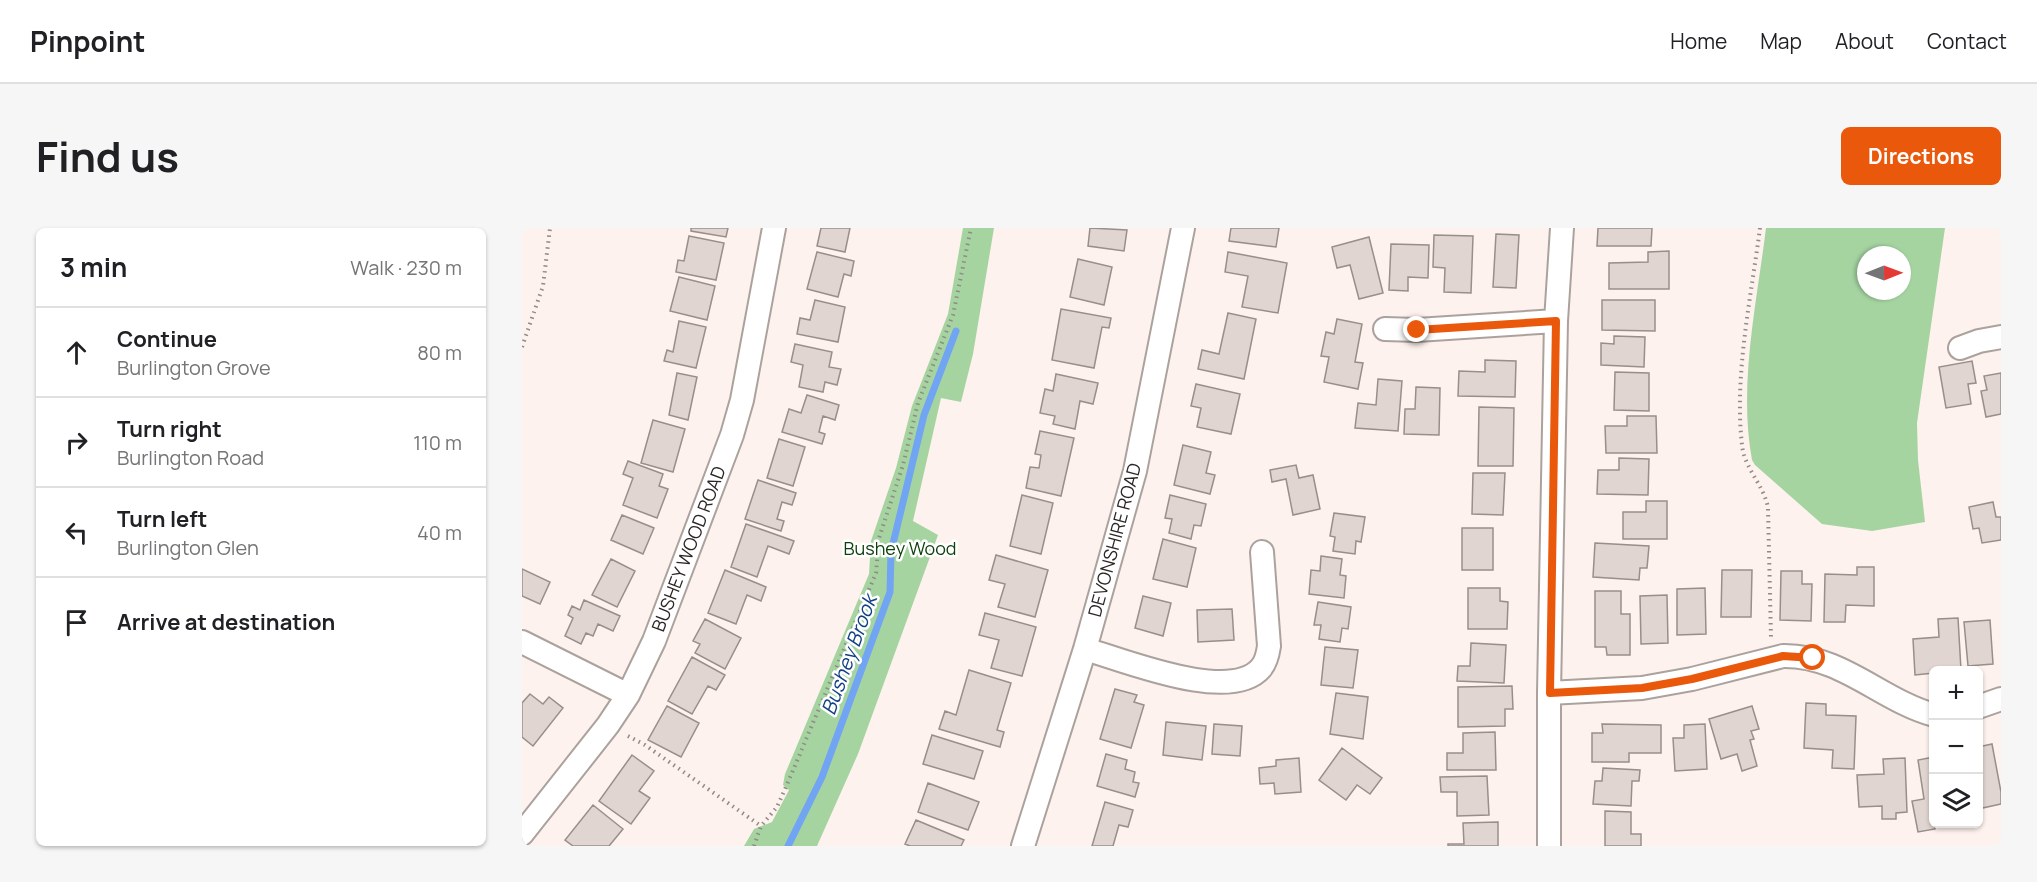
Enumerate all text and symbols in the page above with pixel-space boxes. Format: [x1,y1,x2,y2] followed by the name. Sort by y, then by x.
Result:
[30,22,145,60] text: Pinpoint
[1670,27,1727,55] text: Home
[1760,27,1802,55] text: Map
[1835,27,1894,55] text: About
[1927,27,2007,55] text: Contact
[36,127,179,185] text: Find us
[1841,127,2001,185] button: Directions
[1857,246,1911,300] north arrow
[60,249,127,285] text: 3 min
[350,254,462,281] text: Walk · 230 m
[1403,316,1429,342] route end
[117,324,217,354] text: Continue
[60,336,93,369] icon: ahead
[417,339,462,366] text: 80 m
[117,354,271,381] text: Burlington Grove
[117,414,222,444] text: Turn right
[60,426,93,459] icon: right
[413,429,462,456] text: 110 m
[117,444,264,471] text: Burlington Road
[1082,460,1146,619] street label: DEVONSHIRE ROAD
[645,462,731,635] street label: BUSHEY WOOD ROAD
[117,504,207,534] text: Turn left
[60,516,93,549] icon: left
[417,519,462,546] text: 40 m
[117,534,259,561] text: Burlington Glen
[843,536,957,560] park label: Bushey Wood
[814,588,884,718] water label: Bushey Brook
[60,606,93,639] icon: arrive
[117,607,335,637] text: Arrive at destination
[1799,644,1825,670] route start
[1929,666,1983,828] map controls
[1929,666,1983,720] button: +
[1929,720,1983,774] button: −
[1929,774,1983,828] button: layers

